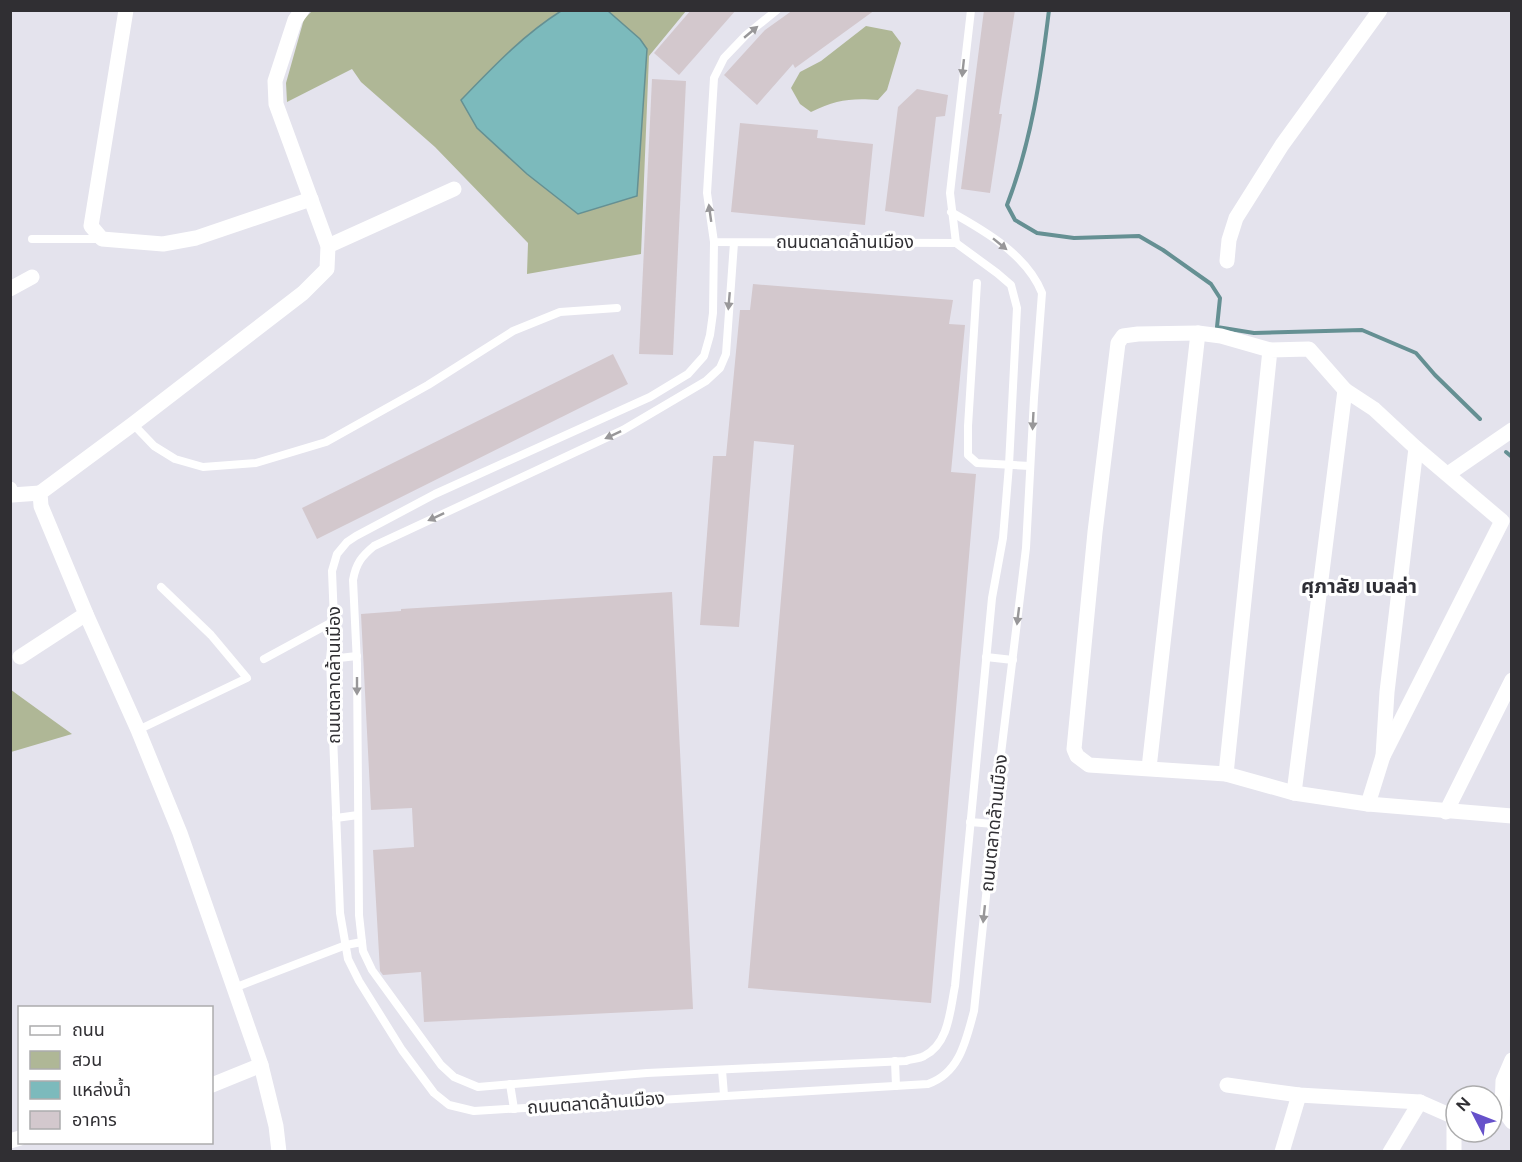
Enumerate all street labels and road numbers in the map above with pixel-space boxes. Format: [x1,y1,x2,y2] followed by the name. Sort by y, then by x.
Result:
[776,231,914,253] street label: ถนนตลาดล้านเมือง
[323,606,345,744] street label: ถนนตลาดล้านเมือง
[976,753,1012,893] street label: ถนนตลาดล้านเมือง
[526,1087,666,1119] street label: ถนนตลาดล้านเมือง

